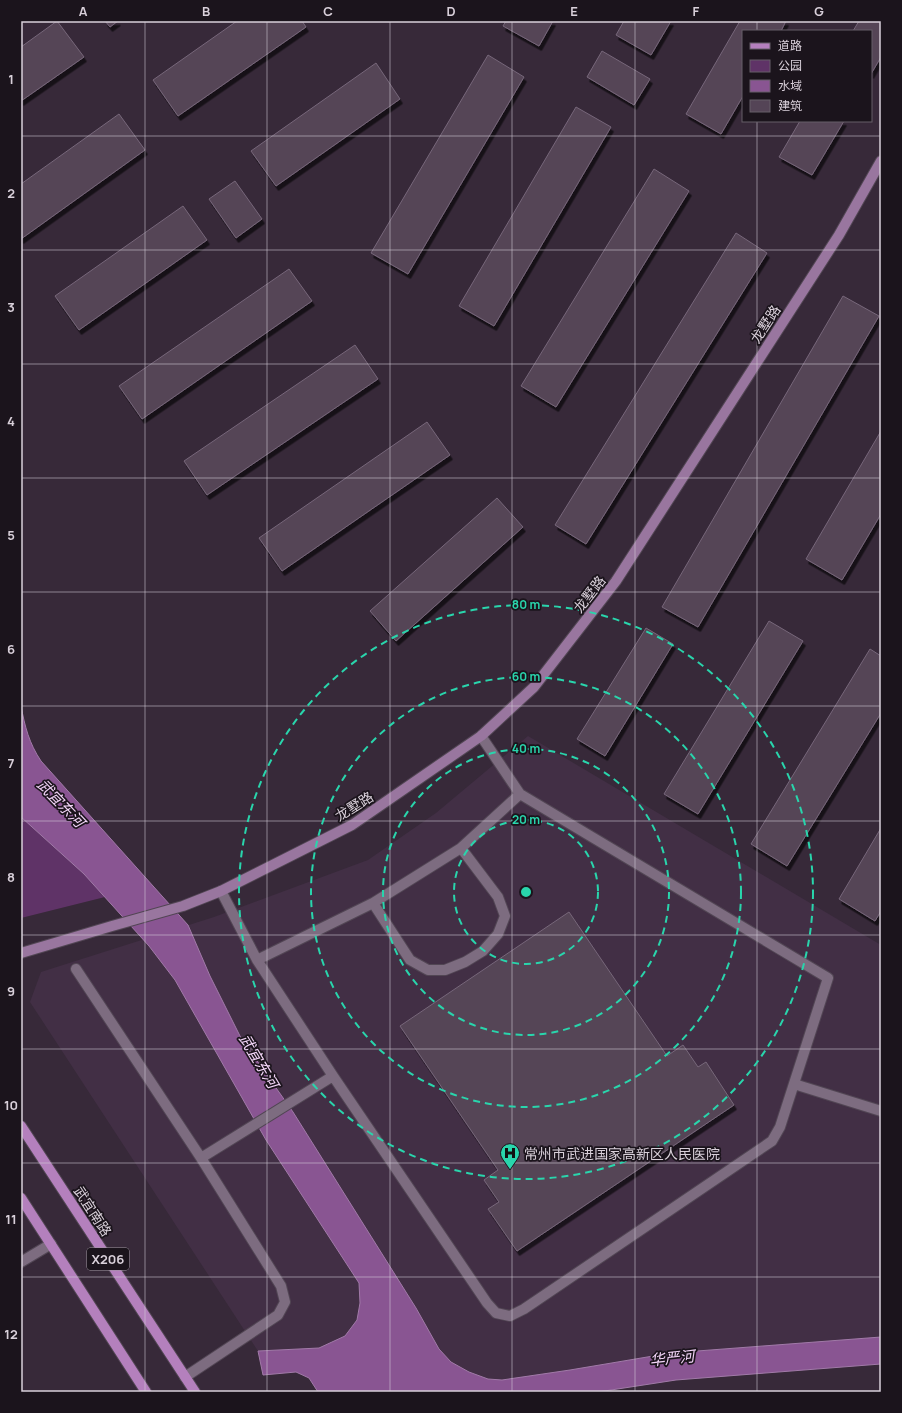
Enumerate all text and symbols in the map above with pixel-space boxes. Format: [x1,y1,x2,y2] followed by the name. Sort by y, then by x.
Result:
[79,2,88,20] text: A
[202,2,210,20] text: B
[323,2,333,20] text: C
[446,2,456,20] text: D
[570,2,578,20] text: E
[693,2,700,20] text: F
[814,2,824,20] text: G
[742,30,872,122] legend
[778,37,802,54] text: 道路
[778,57,802,74] text: 公园
[8,70,14,88] text: 1
[778,77,802,94] text: 水域
[778,97,802,114] text: 建筑
[7,184,15,202] text: 2
[7,298,15,316] text: 3
[746,301,784,347] street label: 龙墅路
[7,412,15,430] text: 4
[7,526,15,544] text: 5
[569,572,609,616] street label: 龙墅路
[512,596,540,613] text: 80 m
[7,640,15,658] text: 6
[512,668,540,685] text: 60 m
[512,740,540,757] text: 40 m
[8,754,15,772] text: 7
[33,774,91,834] water label: 武宜东河
[331,787,377,825] street label: 龙墅路
[512,811,540,828] text: 20 m
[7,868,15,886] text: 8
[519,885,533,899] centre of rings
[7,982,15,1000] text: 9
[235,1030,285,1095] water label: 武宜东河
[4,1096,18,1114] text: 10
[499,1142,521,1170] hospital icon: 常州市武进国家高新区人民医院
[524,1144,720,1163] place label: 常州市武进国家高新区人民医院
[70,1182,116,1240] street label: 武宜南路
[5,1210,17,1228] text: 11
[87,1248,129,1270] road number: X206
[4,1325,18,1343] text: 12
[649,1345,698,1371] water label: 华严河

